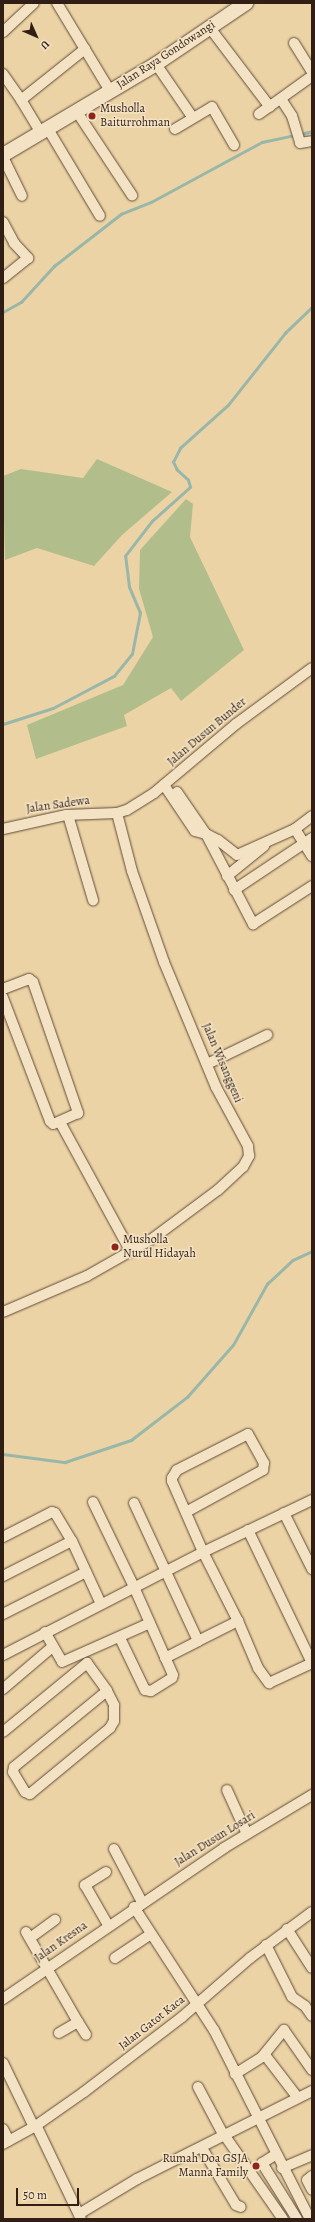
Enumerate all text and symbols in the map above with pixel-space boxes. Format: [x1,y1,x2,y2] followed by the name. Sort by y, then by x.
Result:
[16,16,56,56] north arrow
[114,18,218,92] street label: Jalan Raya Gondowangi
[37,37,53,53] text: U
[100,102,170,130] place label: Musholla Baiturrohman
[87,111,97,121] marker: Musholla Baiturrohman
[165,695,249,769] street label: Jalan Dusun Bunder
[25,793,91,817] street label: Jalan Sadewa
[199,1021,245,1105] street label: Jalan Wisanggeni
[123,1233,196,1261] place label: Musholla Nurul Hidayah
[110,1242,120,1252] marker: Musholla Nurul Hidayah
[172,1808,258,1870] street label: Jalan Dusun Losari
[32,1919,90,1965] street label: Jalan Kresna
[116,1993,188,2053] street label: Jalan Gatot Kaca
[163,2152,248,2180] place label: Rumah Doa GSJA Manna Family
[251,2161,261,2171] marker: Rumah Doa GSJA Manna Family
[18,2180,81,2206] scale bar
[23,2187,47,2203] text: 50 m

